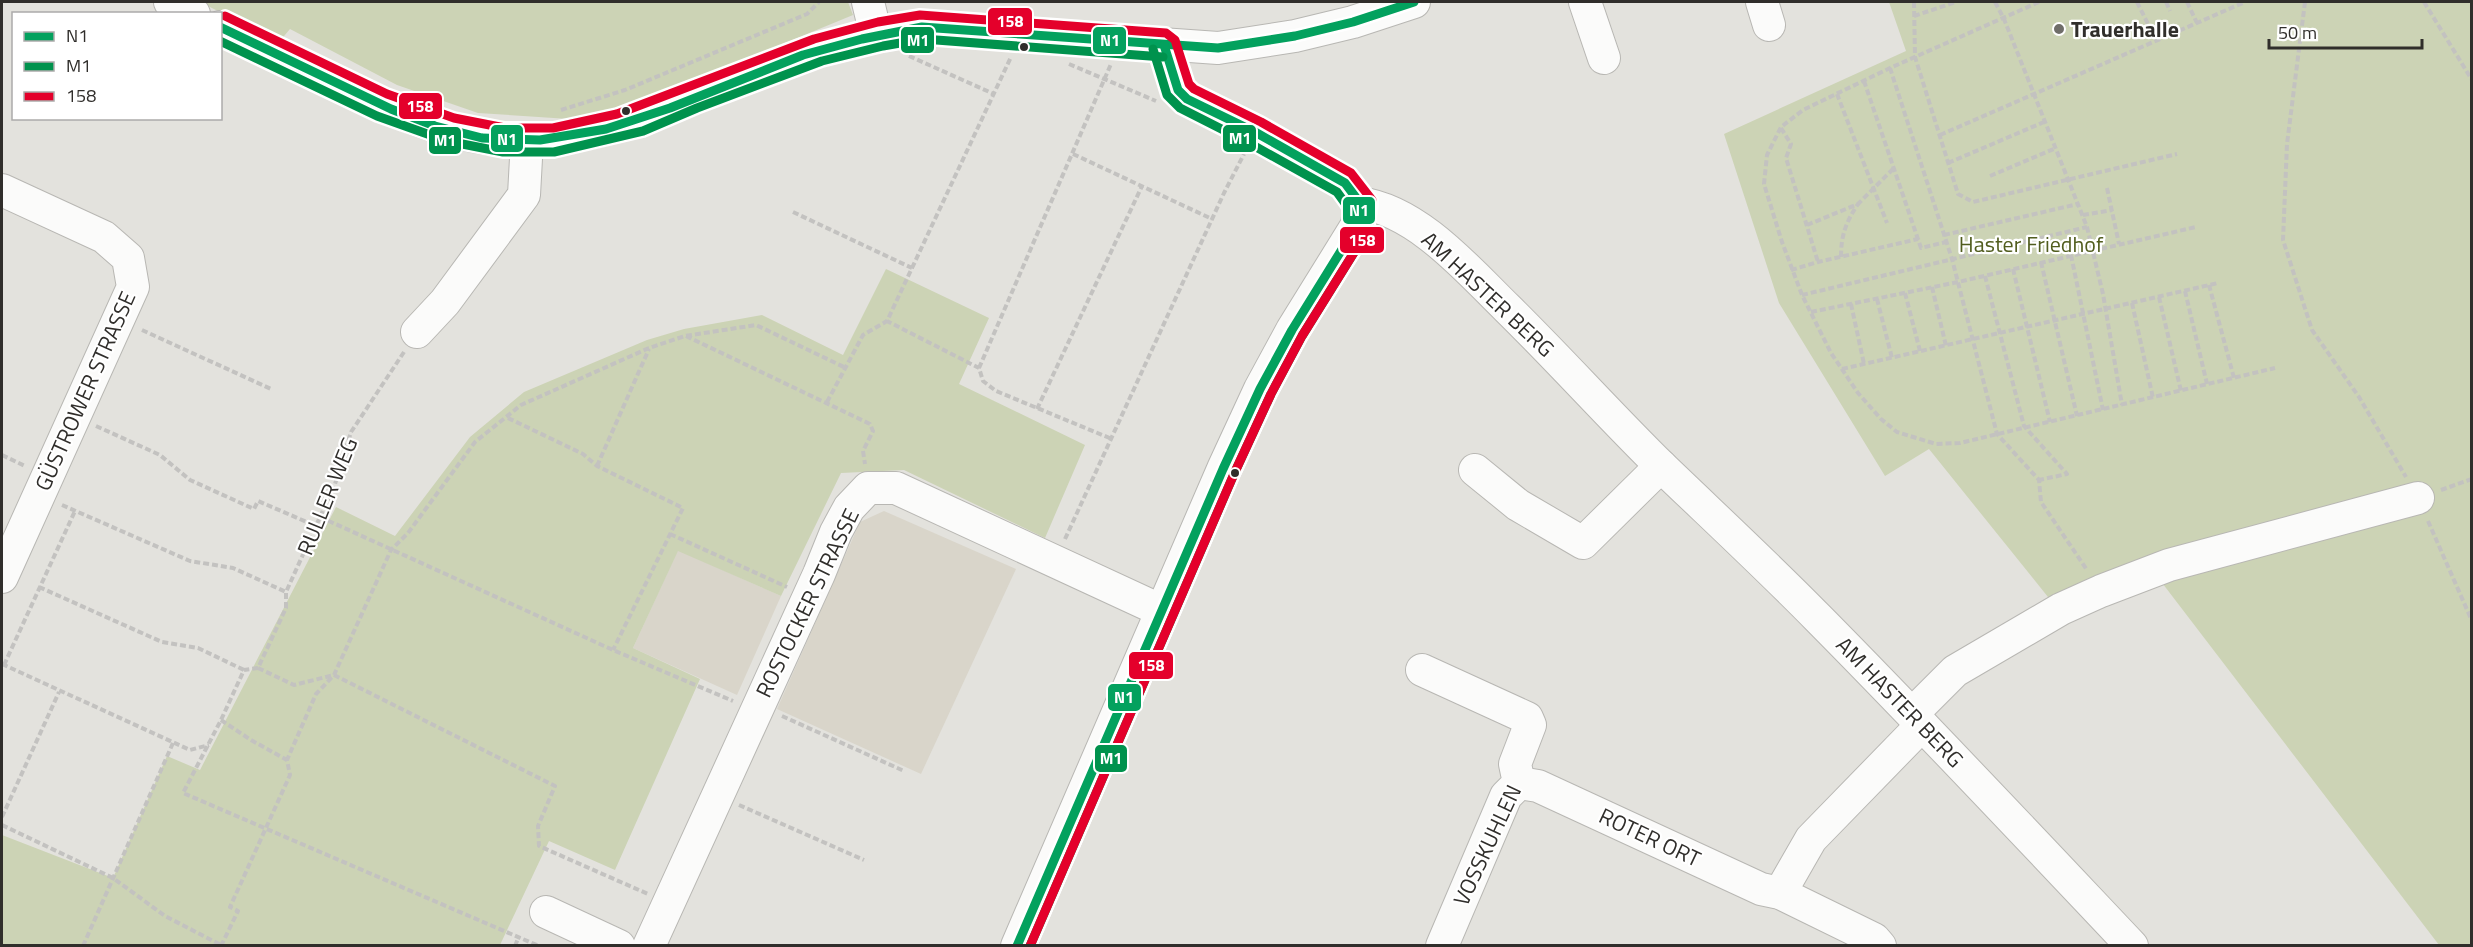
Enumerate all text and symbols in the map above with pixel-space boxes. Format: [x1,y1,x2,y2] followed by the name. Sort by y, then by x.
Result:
[987,7,1033,36] line badge: 158
[997,9,1023,33] text: 158
[12,12,222,120] legend
[2071,12,2179,46] place label: Trauerhalle
[2269,12,2422,50] scale bar
[2278,19,2317,46] text: 50 m
[66,22,88,49] text: N1
[2052,22,2066,36] marker: Trauerhalle
[900,26,935,54] line badge: M1
[1092,26,1127,55] line badge: N1
[907,28,929,52] text: M1
[1100,28,1120,52] text: N1
[1018,41,1030,53] unlabelled marker
[66,52,91,79] text: M1
[66,82,96,109] text: 158
[398,92,443,120] line badge: 158
[407,94,433,118] text: 158
[620,105,632,117] unlabelled marker
[490,124,524,153] line badge: N1
[1222,124,1257,153] line badge: M1
[428,126,462,155] line badge: M1
[1229,126,1251,150] text: M1
[497,127,517,151] text: N1
[434,128,456,152] text: M1
[1342,196,1376,225] line badge: N1
[1349,198,1369,222] text: N1
[1414,223,1562,365] street label: AM HASTER BERG
[1339,226,1385,254] line badge: 158
[1959,227,2104,261] park label: Haster Friedhof
[1349,228,1375,252] text: 158
[26,286,144,496] street label: GÜSTROWER STRASSE
[288,432,366,560] street label: RULLER WEG
[1229,467,1241,479] unlabelled marker
[746,503,868,703] street label: ROSTOCKER STRASSE
[1828,629,1972,775] street label: AM HASTER BERG
[1128,651,1174,680] line badge: 158
[1138,653,1164,677] text: 158
[1107,683,1142,712] line badge: N1
[1114,685,1134,709] text: N1
[1094,744,1128,773] line badge: M1
[1100,746,1122,770] text: M1
[1444,779,1530,911] street label: VOSSKUHLEN
[1593,799,1707,876] street label: ROTER ORT

